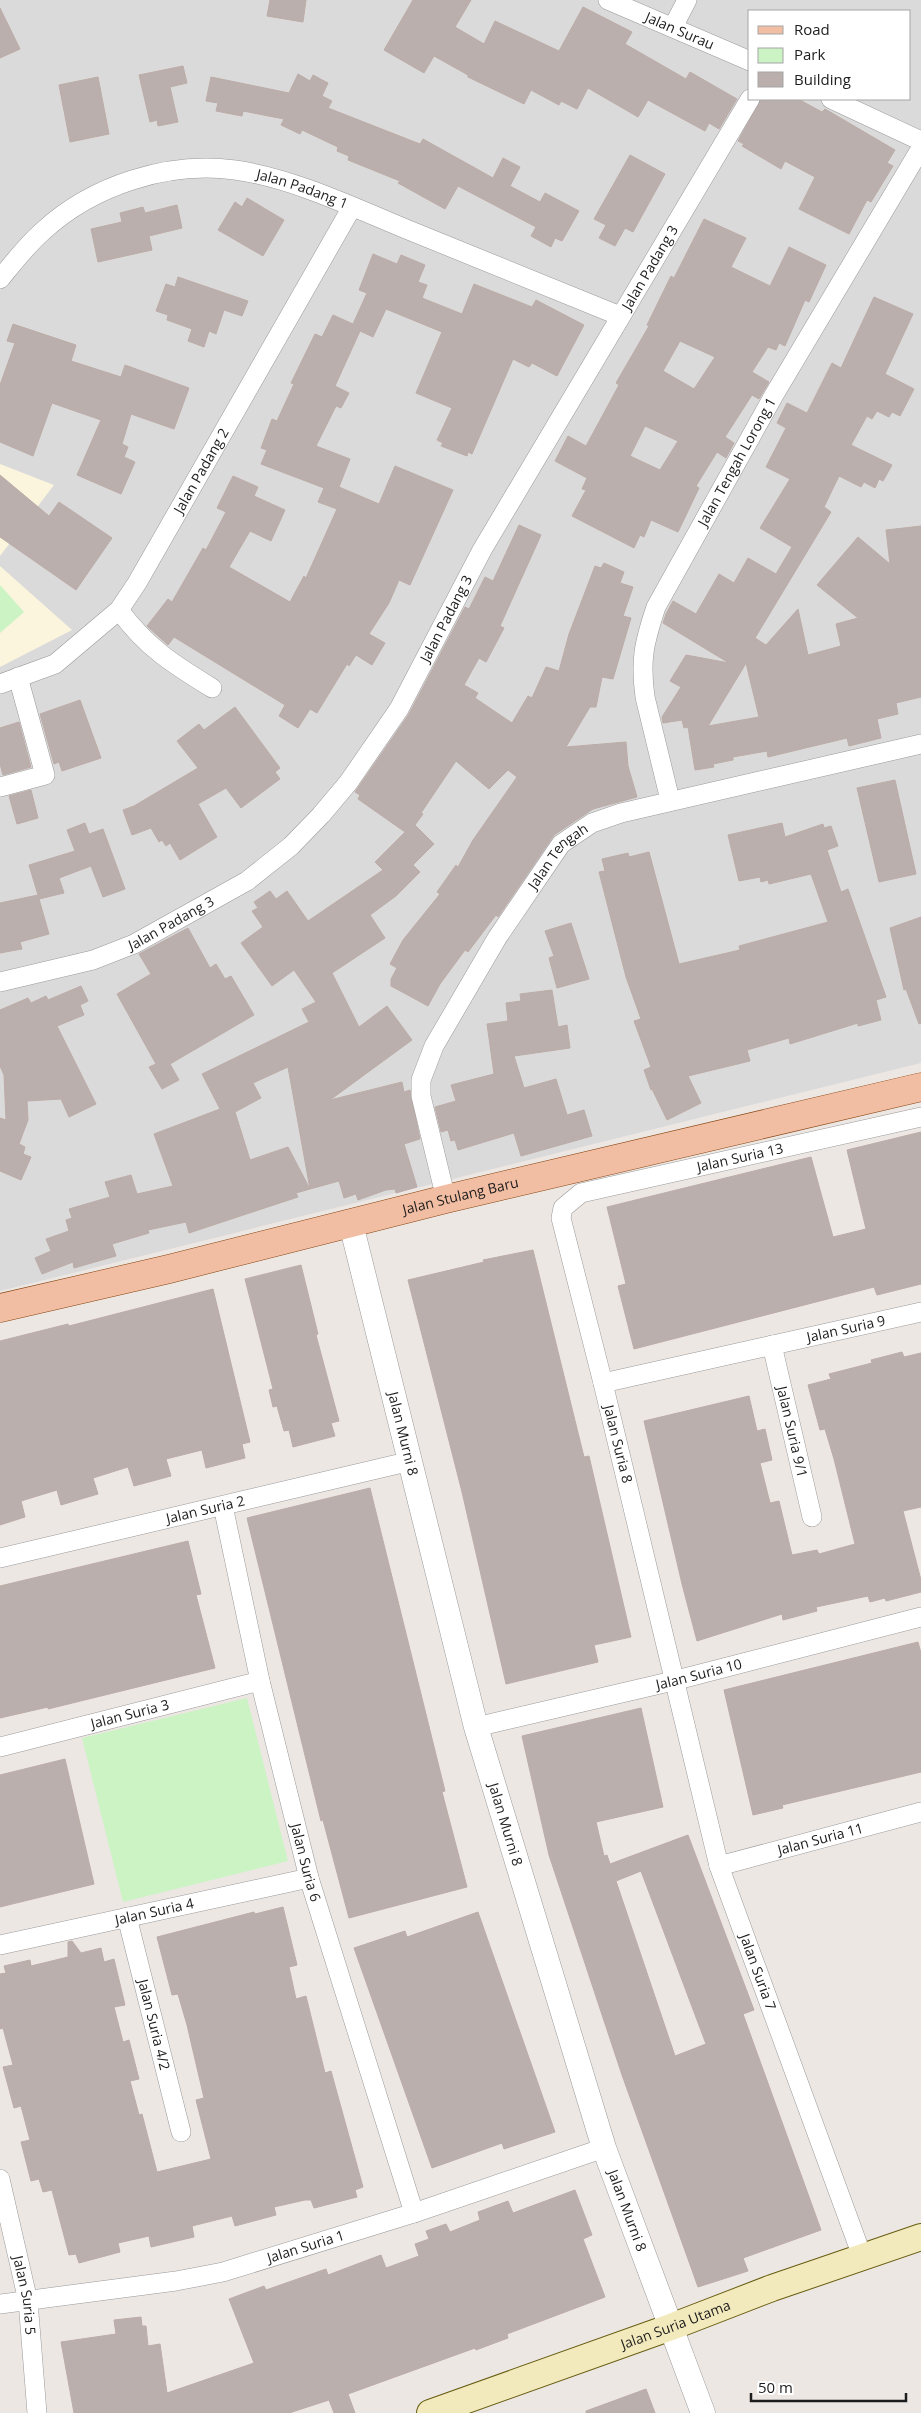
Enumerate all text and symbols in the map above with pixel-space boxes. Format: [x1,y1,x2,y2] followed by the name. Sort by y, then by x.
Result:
[641,6,717,54] street label: Jalan Surau
[748,10,911,100] legend
[794,19,830,39] text: Road
[794,44,825,64] text: Park
[794,69,851,89] text: Building
[253,164,351,213] street label: Jalan Padang 1
[616,221,682,315] street label: Jalan Padang 3
[692,394,780,531] street label: Jalan Tengah Lorong 1
[168,424,233,518] street label: Jalan Padang 2
[414,572,476,667] street label: Jalan Padang 3
[522,819,591,894] street label: Jalan Tengah
[124,891,217,955] street label: Jalan Padang 3
[693,1138,785,1176] street label: Jalan Suria 13
[398,1172,520,1219] street label: Jalan Stulang Baru
[803,1310,887,1347] street label: Jalan Suria 9
[772,1382,812,1479] street label: Jalan Suria 9/1
[384,1388,423,1477] street label: Jalan Murni 8
[599,1401,637,1485] street label: Jalan Suria 8
[162,1491,246,1528] street label: Jalan Suria 2
[652,1654,744,1694] street label: Jalan Suria 10
[87,1694,171,1733] street label: Jalan Suria 3
[484,1778,528,1868] street label: Jalan Murni 8
[773,1818,865,1859] street label: Jalan Suria 11
[286,1819,326,1904] street label: Jalan Suria 6
[111,1893,195,1929] street label: Jalan Suria 4
[735,1929,781,2013] street label: Jalan Suria 7
[133,1975,175,2072] street label: Jalan Suria 4/2
[603,2165,652,2254] street label: Jalan Murni 8
[263,2225,347,2267] street label: Jalan Suria 1
[8,2252,41,2335] street label: Jalan Suria 5
[616,2295,733,2354] street label: Jalan Suria Utama
[751,2370,906,2402] scale bar
[758,2377,793,2397] text: 50 m

